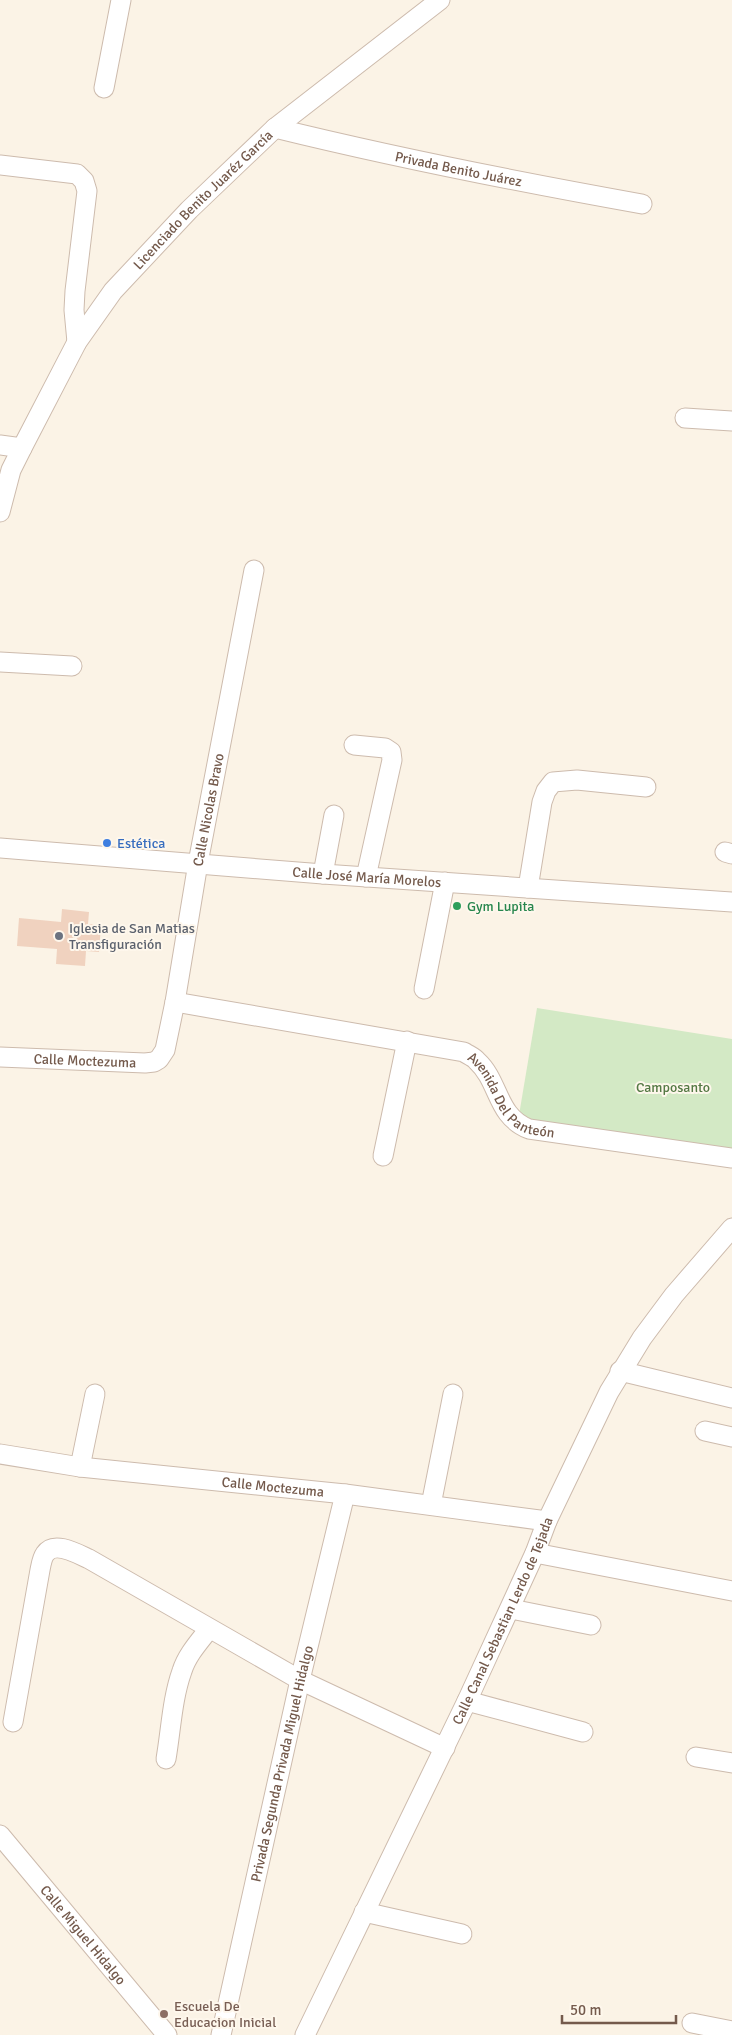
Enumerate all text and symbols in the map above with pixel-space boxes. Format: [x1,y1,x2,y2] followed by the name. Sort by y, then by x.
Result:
[130,127,276,273] street label: Licenciado Benito Juaréz García
[393,148,523,190] street label: Privada Benito Juárez
[190,752,228,868] street label: Calle Nicolas Bravo
[117,835,165,852] place label: Estética
[101,837,113,849] marker: Estética
[292,864,442,891] street label: Calle José María Morelos
[467,898,534,915] place label: Gym Lupita
[451,900,463,912] marker: Gym Lupita
[69,920,195,953] place label: Iglesia de San Matias Transfiguración
[53,930,65,942] marker: Iglesia de San Matias Transfiguración
[464,1048,556,1142] street label: Avenida Del Panteón
[33,1050,137,1072] street label: Calle Moctezuma
[636,1079,710,1096] park label: Camposanto
[221,1473,325,1501] street label: Calle Moctezuma
[449,1515,557,1727] street label: Calle Canal Sebastian Lerdo de Tejada
[247,1644,317,1884] street label: Privada Segunda Privada Miguel Hidalgo
[37,1882,129,1988] street label: Calle Miguel Hidalgo
[562,1992,676,2024] scale bar
[174,1998,276,2031] place label: Escuela De Educacion Inicial
[570,2001,601,2019] text: 50 m
[158,2008,170,2020] marker: Escuela De Educacion Inicial

